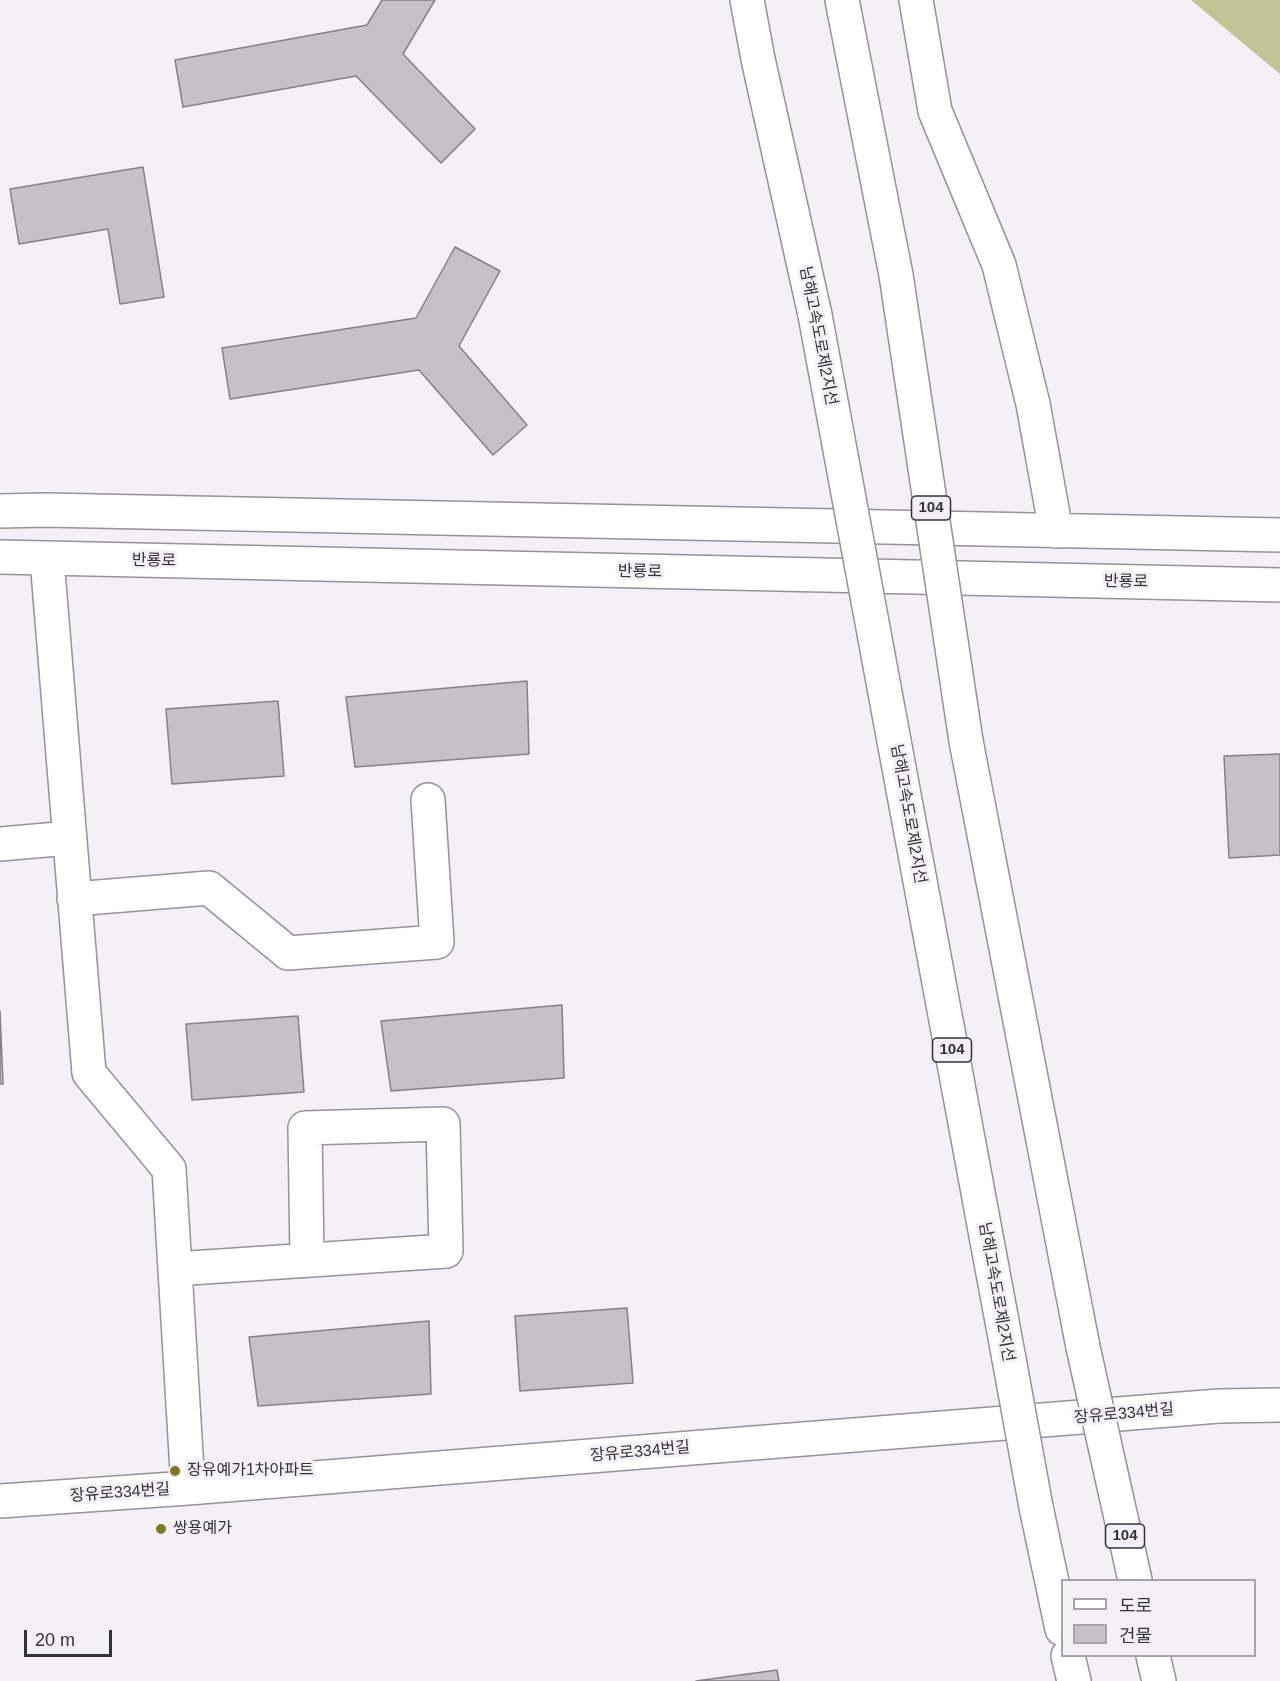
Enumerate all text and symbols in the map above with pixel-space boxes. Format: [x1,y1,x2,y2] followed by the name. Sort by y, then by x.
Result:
[795,265,841,407] street label: 남해고속도로제2지선
[912,496,950,520] road number: 104
[132,551,176,571] street label: 반룡로
[618,562,662,582] street label: 반룡로
[1104,572,1148,592] street label: 반룡로
[886,743,930,885] street label: 남해고속도로제2지선
[932,1038,972,1062] road number: 104
[974,1221,1018,1363] street label: 남해고속도로제2지선
[1073,1400,1175,1428] street label: 장유로334번길
[589,1438,691,1466] street label: 장유로334번길
[187,1461,314,1481] place label: 장유예가1차아파트
[168,1464,182,1478] marker: 장유예가1차아파트
[69,1480,171,1506] street label: 장유로334번길
[173,1519,232,1539] place label: 쌍용예가
[154,1522,168,1536] marker: 쌍용예가
[1106,1524,1144,1548] road number: 104
[1061,1579,1256,1657] legend
[1119,1596,1152,1616] text: 도로
[27,1618,116,1656] scale bar
[1119,1626,1152,1646] text: 건물
[35,1630,75,1650] text: 20 m

